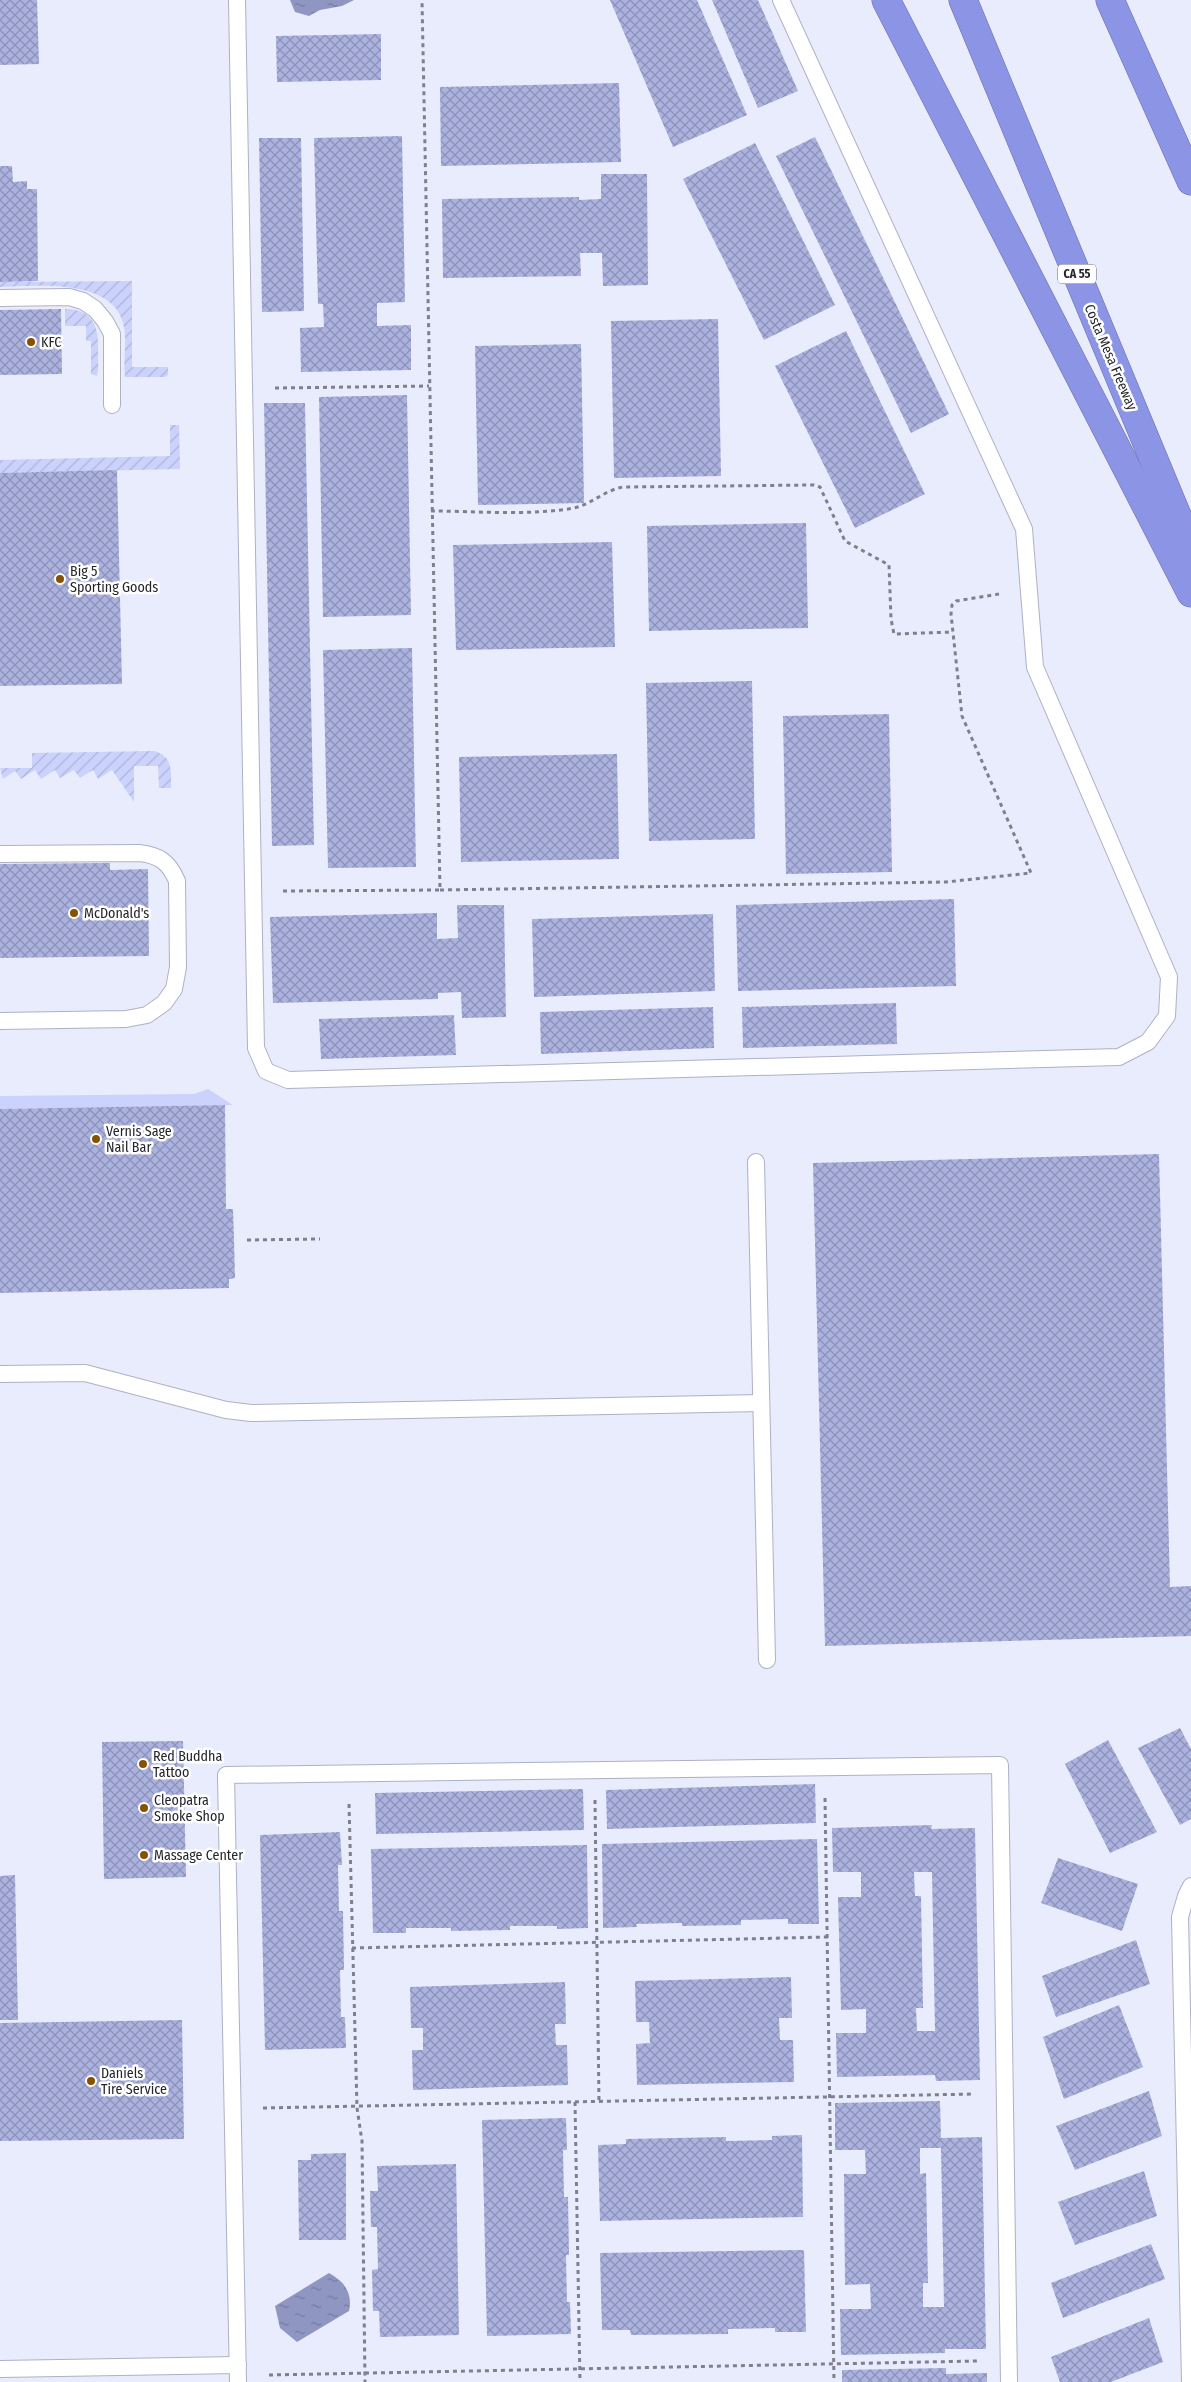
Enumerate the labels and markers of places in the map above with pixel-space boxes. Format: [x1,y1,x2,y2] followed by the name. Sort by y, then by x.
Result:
[41,334,61,351] place label: KFC
[25,336,37,348] marker: KFC
[70,563,158,596] place label: Big 5 Sporting Goods
[54,573,66,585] marker: Big 5 Sporting Goods
[84,905,149,922] place label: McDonald's
[68,907,80,919] marker: McDonald's
[106,1123,172,1156] place label: Vernis Sage Nail Bar
[90,1133,102,1145] marker: Vernis Sage Nail Bar
[153,1748,222,1781] place label: Red Buddha Tattoo
[137,1758,149,1770] marker: Red Buddha Tattoo
[154,1792,225,1825] place label: Cleopatra Smoke Shop
[138,1802,150,1814] marker: Cleopatra Smoke Shop
[154,1847,243,1864] place label: Massage Center
[138,1849,150,1861] marker: Massage Center
[101,2065,167,2098] place label: Daniels Tire Service
[85,2075,97,2087] marker: Daniels Tire Service

